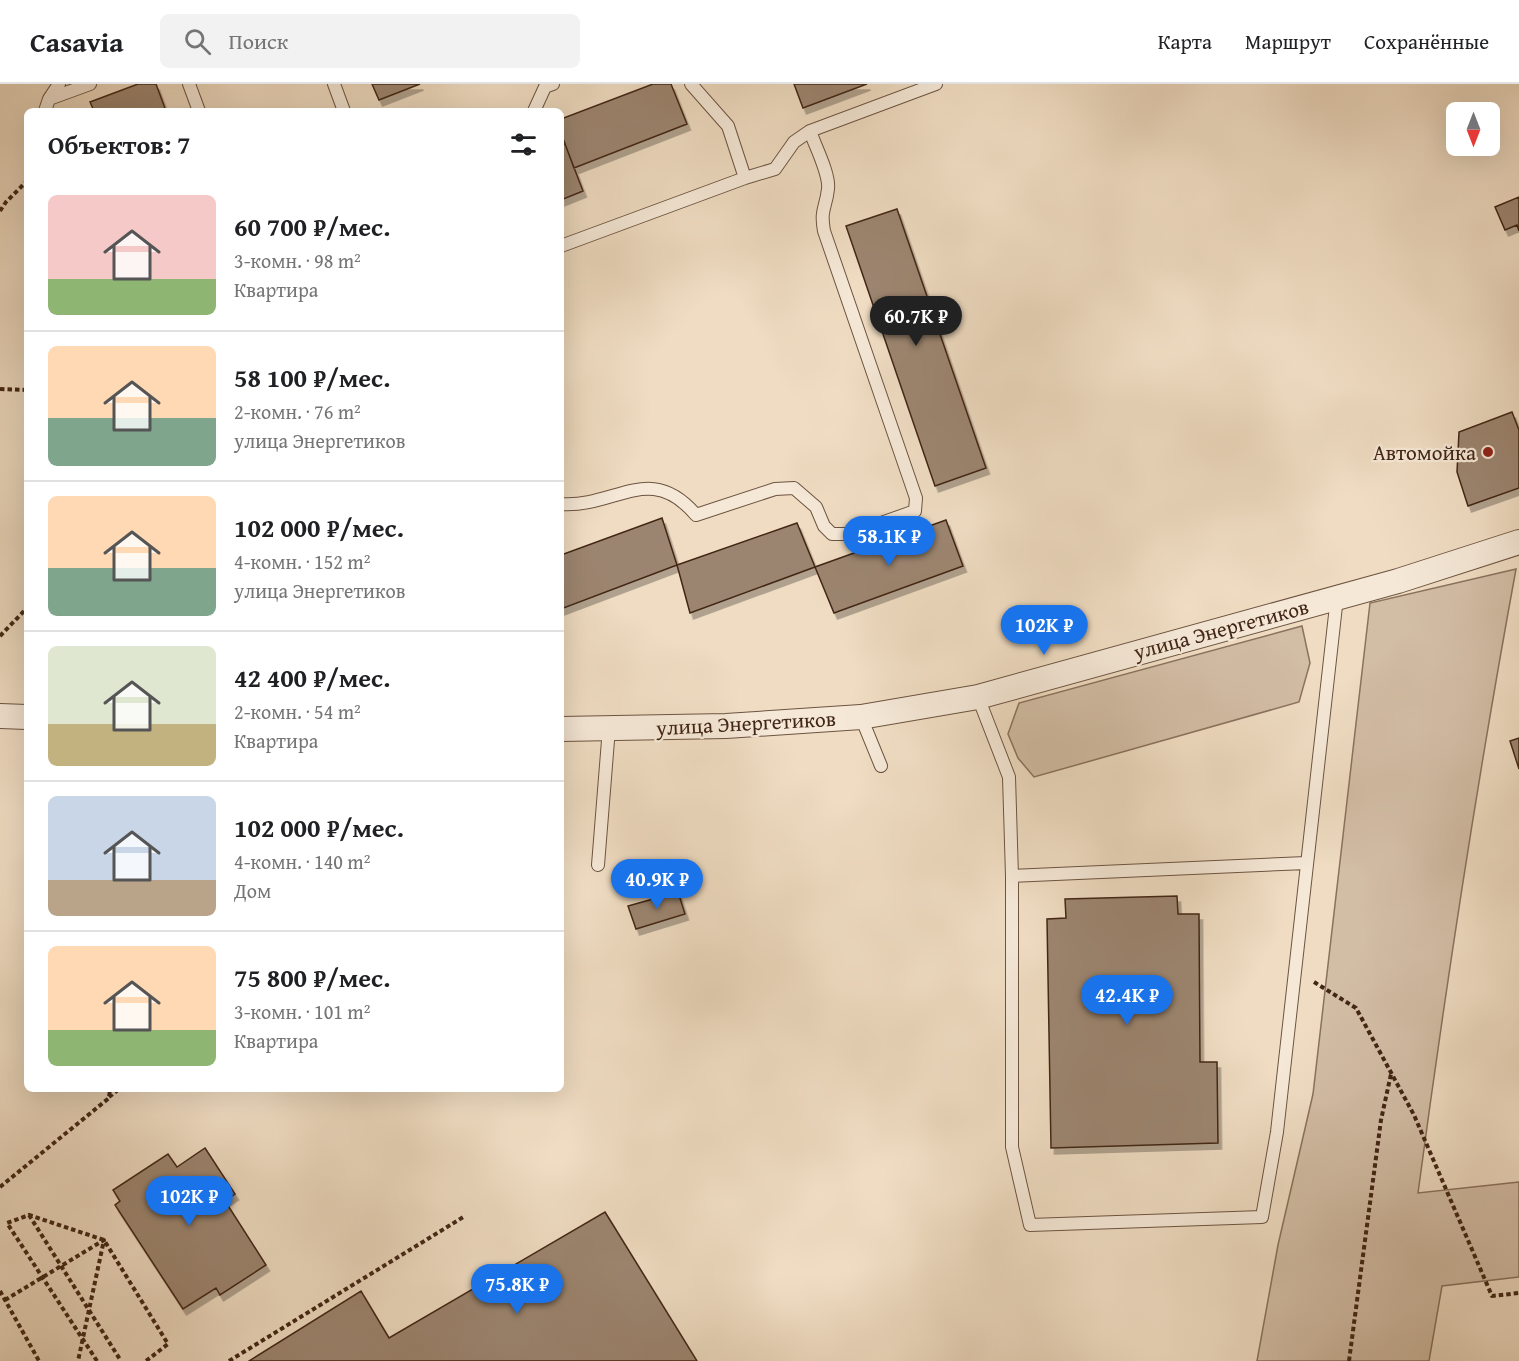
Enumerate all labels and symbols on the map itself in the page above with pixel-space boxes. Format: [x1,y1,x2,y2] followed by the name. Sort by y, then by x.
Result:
[1446,102,1500,156] north arrow
[861,296,971,347] pin: 60.7K ₽
[1373,437,1476,468] place label: Автомойка
[1481,445,1495,459] marker: Автомойка
[834,516,944,567] pin: 58.1K ₽
[1129,591,1312,668] street label: улица Энергетиков
[995,605,1093,656] pin: 102K ₽
[654,703,837,743] street label: улица Энергетиков
[602,859,712,910] pin: 40.9K ₽
[1072,975,1182,1026] pin: 42.4K ₽
[140,1176,238,1227] pin: 102K ₽
[462,1264,572,1315] pin: 75.8K ₽

